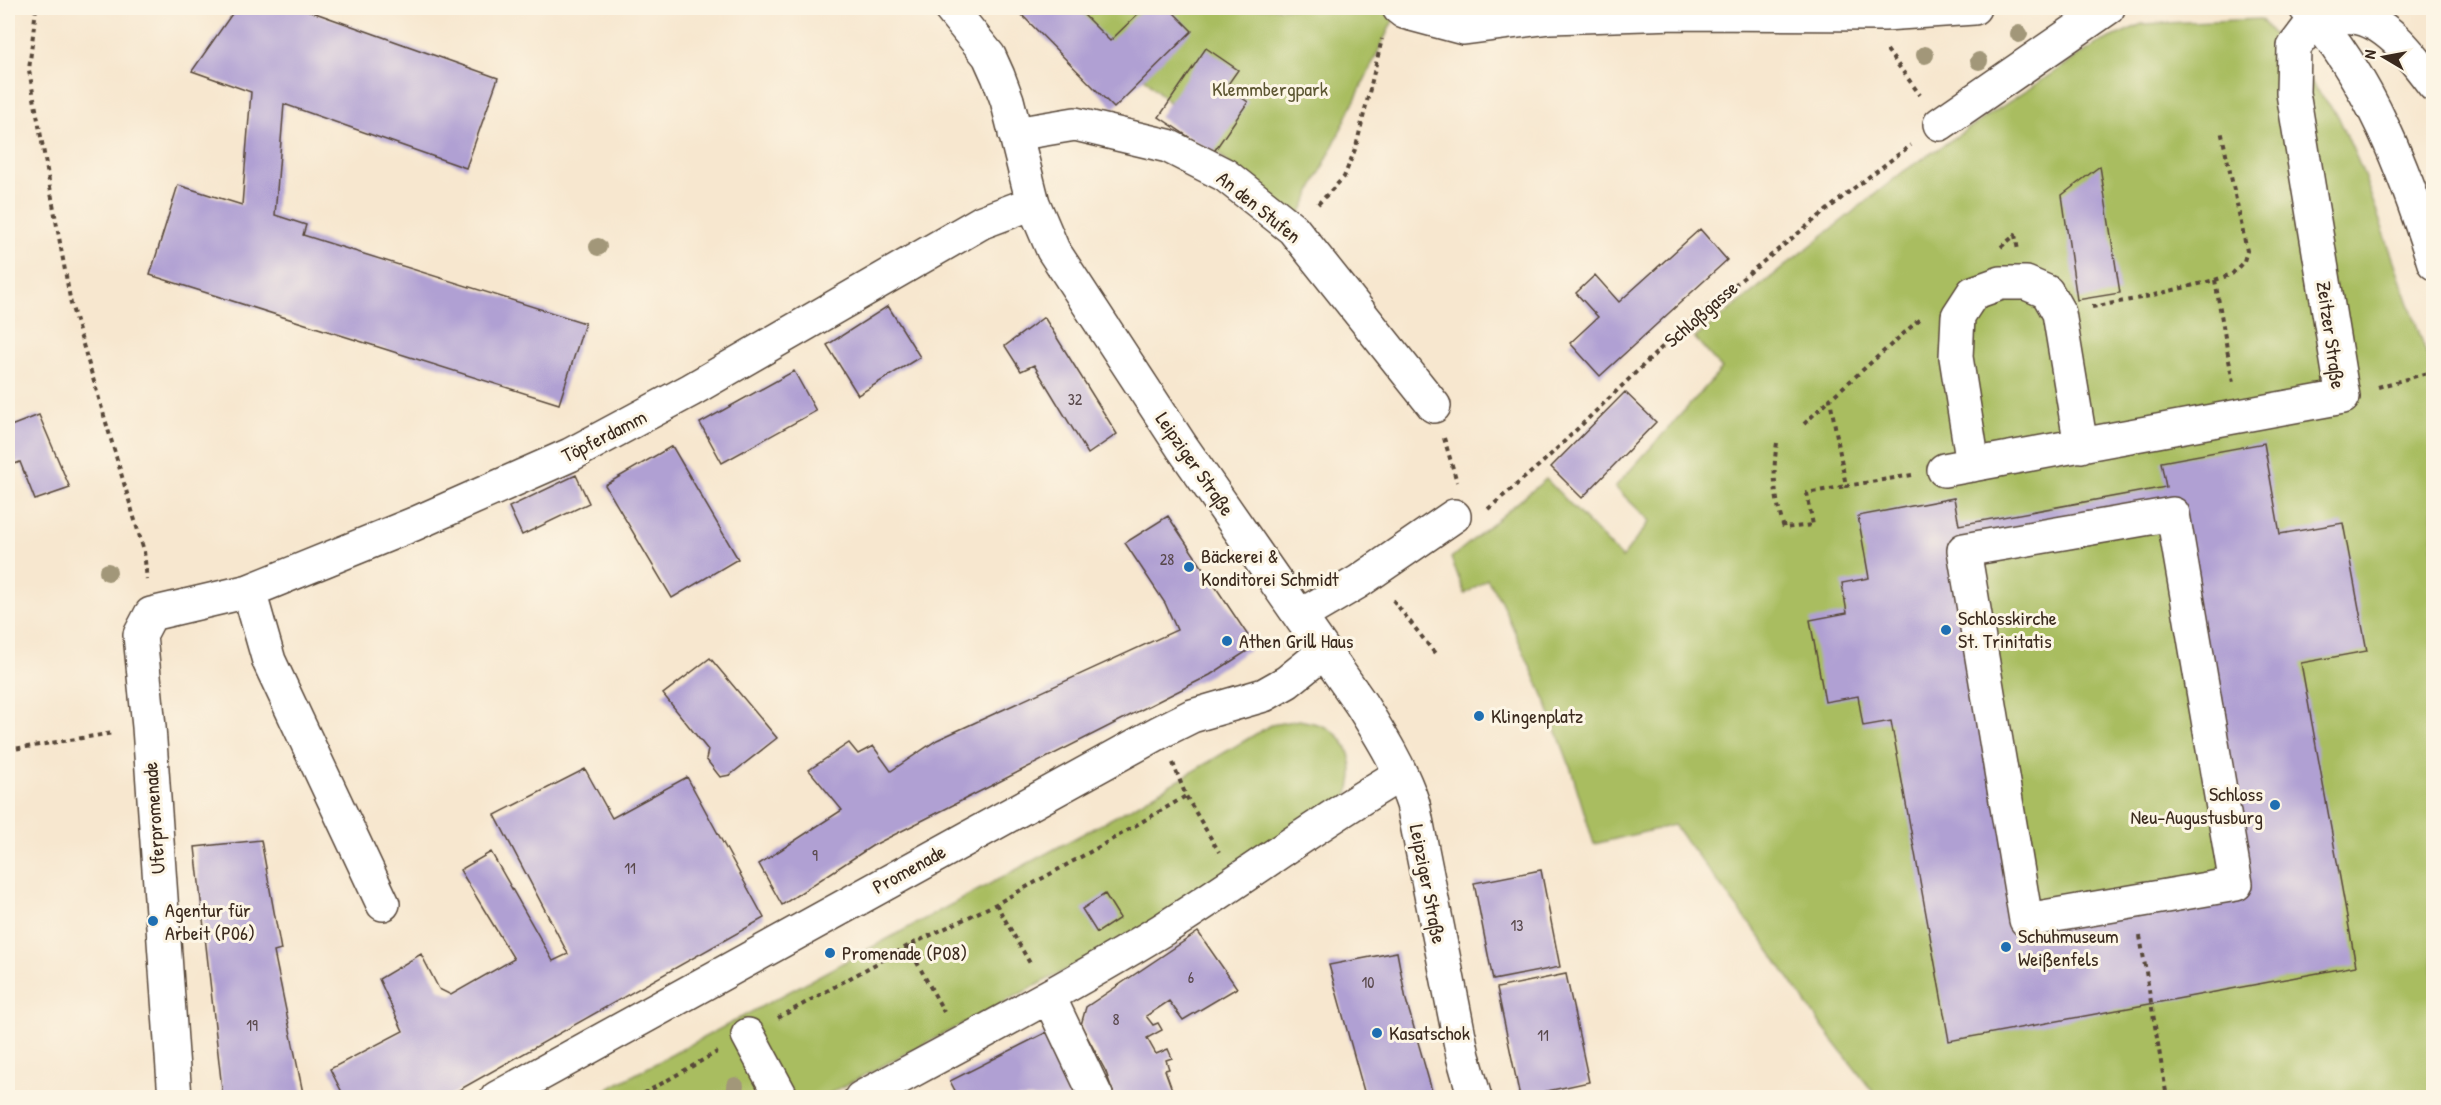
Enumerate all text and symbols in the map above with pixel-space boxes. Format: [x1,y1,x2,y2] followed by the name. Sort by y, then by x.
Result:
[2354,27,2414,87] north arrow
[2358,48,2381,60] text: N
[1212,75,1328,102] park label: Klemmbergpark
[1212,164,1307,249] street label: An den Stufen
[1658,274,1743,353] street label: Schloßgasse
[2311,279,2352,391] street label: Zeitzer Straße
[1068,388,1083,410] house number: 32
[557,403,651,468] street label: Töpferdamm
[1150,407,1241,521] street label: Leipziger Straße
[1201,542,1340,592] place label: Bäckerei & Konditorei Schmidt
[1160,548,1174,570] house number: 28
[1182,560,1196,574] marker: Bäckerei & Konditorei Schmidt
[1958,604,2057,654] place label: Schlosskirche St. Trinitatis
[1939,623,1953,637] marker: Schlosskirche St. Trinitatis
[1239,627,1354,654] place label: Athen Grill Haus
[1220,634,1234,648] marker: Athen Grill Haus
[1491,702,1584,729] place label: Klingenplatz
[1472,709,1486,723] marker: Klingenplatz
[136,761,171,875] street label: Uferpromenade
[2131,780,2263,830] place label: Schloss Neu-Augustusburg
[2268,798,2282,812] marker: Schloss Neu-Augustusburg
[1404,822,1453,946] street label: Leipziger Straße
[867,837,950,900] street label: Promenade
[812,844,818,866] house number: 9
[624,857,636,879] house number: 11
[165,896,255,946] place label: Agentur für Arbeit (P06)
[146,914,160,928] marker: Agentur für Arbeit (P06)
[1511,914,1523,936] house number: 13
[2018,922,2119,972] place label: Schuhmuseum Weißenfels
[842,939,967,966] place label: Promenade (P08)
[1999,940,2013,954] marker: Schuhmuseum Weißenfels
[823,946,837,960] marker: Promenade (P08)
[1188,966,1194,988] house number: 6
[1362,971,1374,993] house number: 10
[1113,1008,1120,1030] house number: 8
[246,1014,258,1036] house number: 19
[1389,1019,1470,1046] place label: Kasatschok
[1537,1024,1549,1046] house number: 11
[1370,1026,1384,1040] marker: Kasatschok

